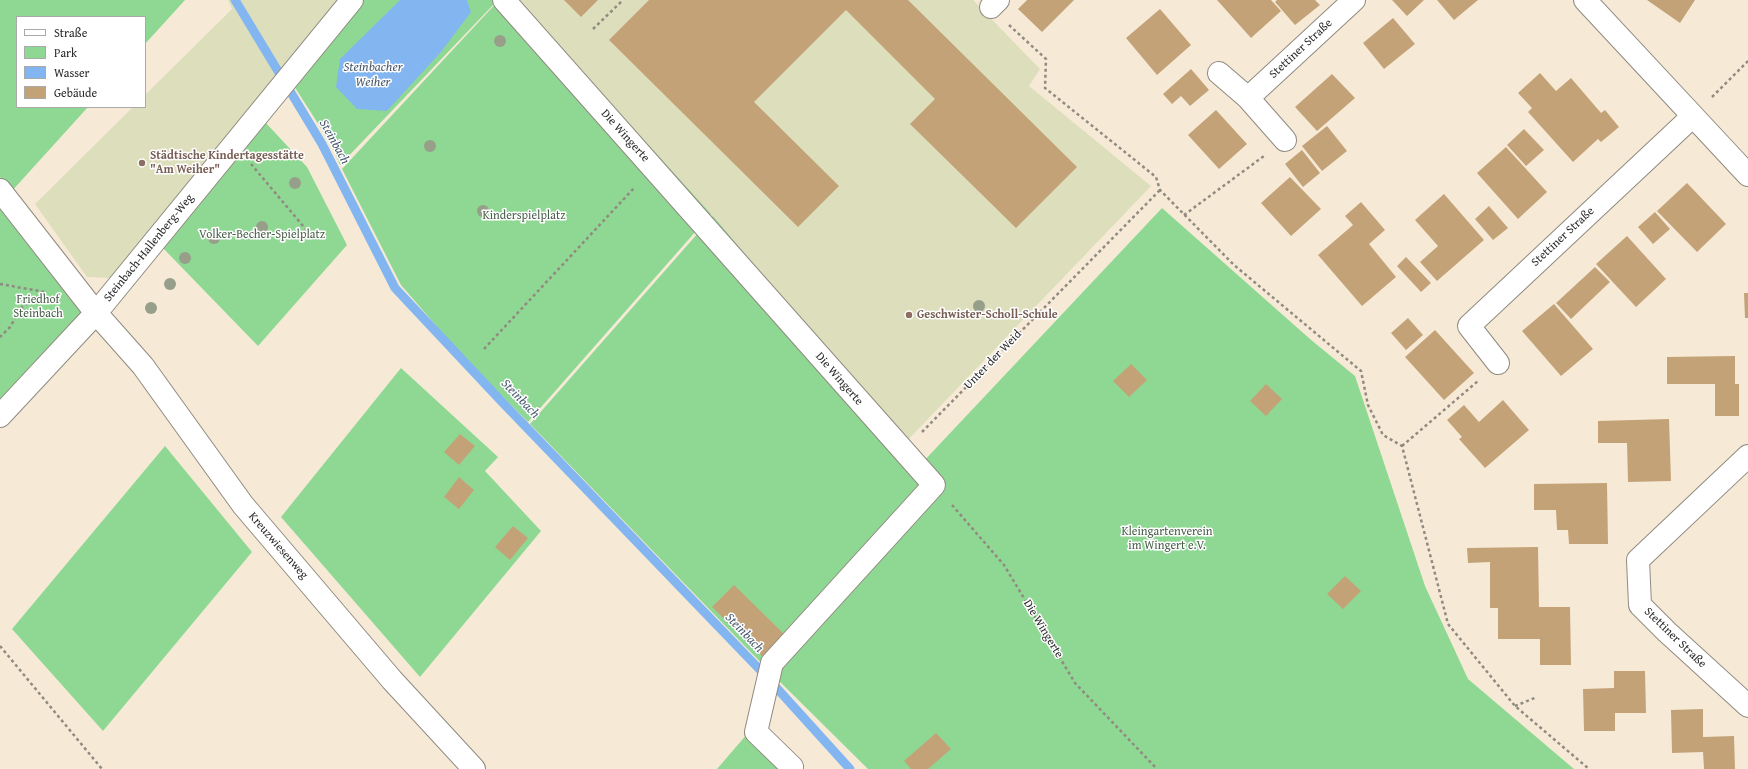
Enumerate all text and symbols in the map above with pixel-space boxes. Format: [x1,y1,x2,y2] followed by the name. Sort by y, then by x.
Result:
[16,16,146,108] legend
[1267,16,1335,82] street label: Stettiner Straße
[54,24,87,41] text: Straße
[54,44,77,61] text: Park
[344,60,402,91] water label: Steinbacher Weiher
[54,64,90,81] text: Wasser
[54,84,97,101] text: Gebäude
[598,107,652,165] street label: Die Wingerte
[315,117,353,167] water label: Steinbach
[150,149,304,177] place label: Städtische Kindertagesstätte "Am Weiher"
[137,158,147,168] marker: Städtische Kindertagesstätte "Am Weiher"
[101,191,197,305] street label: Steinbach-Hallenberg-Weg
[1529,204,1597,270] street label: Stettiner Straße
[483,209,565,223] park label: Kinderspielplatz
[199,228,325,242] park label: Volker-Becher-Spielplatz
[13,293,63,321] park label: Friedhof Steinbach
[917,308,1058,322] place label: Geschwister-Scholl-Schule
[904,310,914,320] marker: Geschwister-Scholl-Schule
[961,327,1025,393] street label: Unter der Weid
[812,350,866,408] street label: Die Wingerte
[497,376,543,422] water label: Steinbach
[245,510,311,582] street label: Kreuzwiesenweg
[1121,525,1213,553] park label: Kleingartenverein im Wingert e.V.
[1020,597,1066,661] street label: Die Wingerte
[1641,605,1709,671] street label: Stettiner Straße
[721,610,767,656] water label: Steinbach

